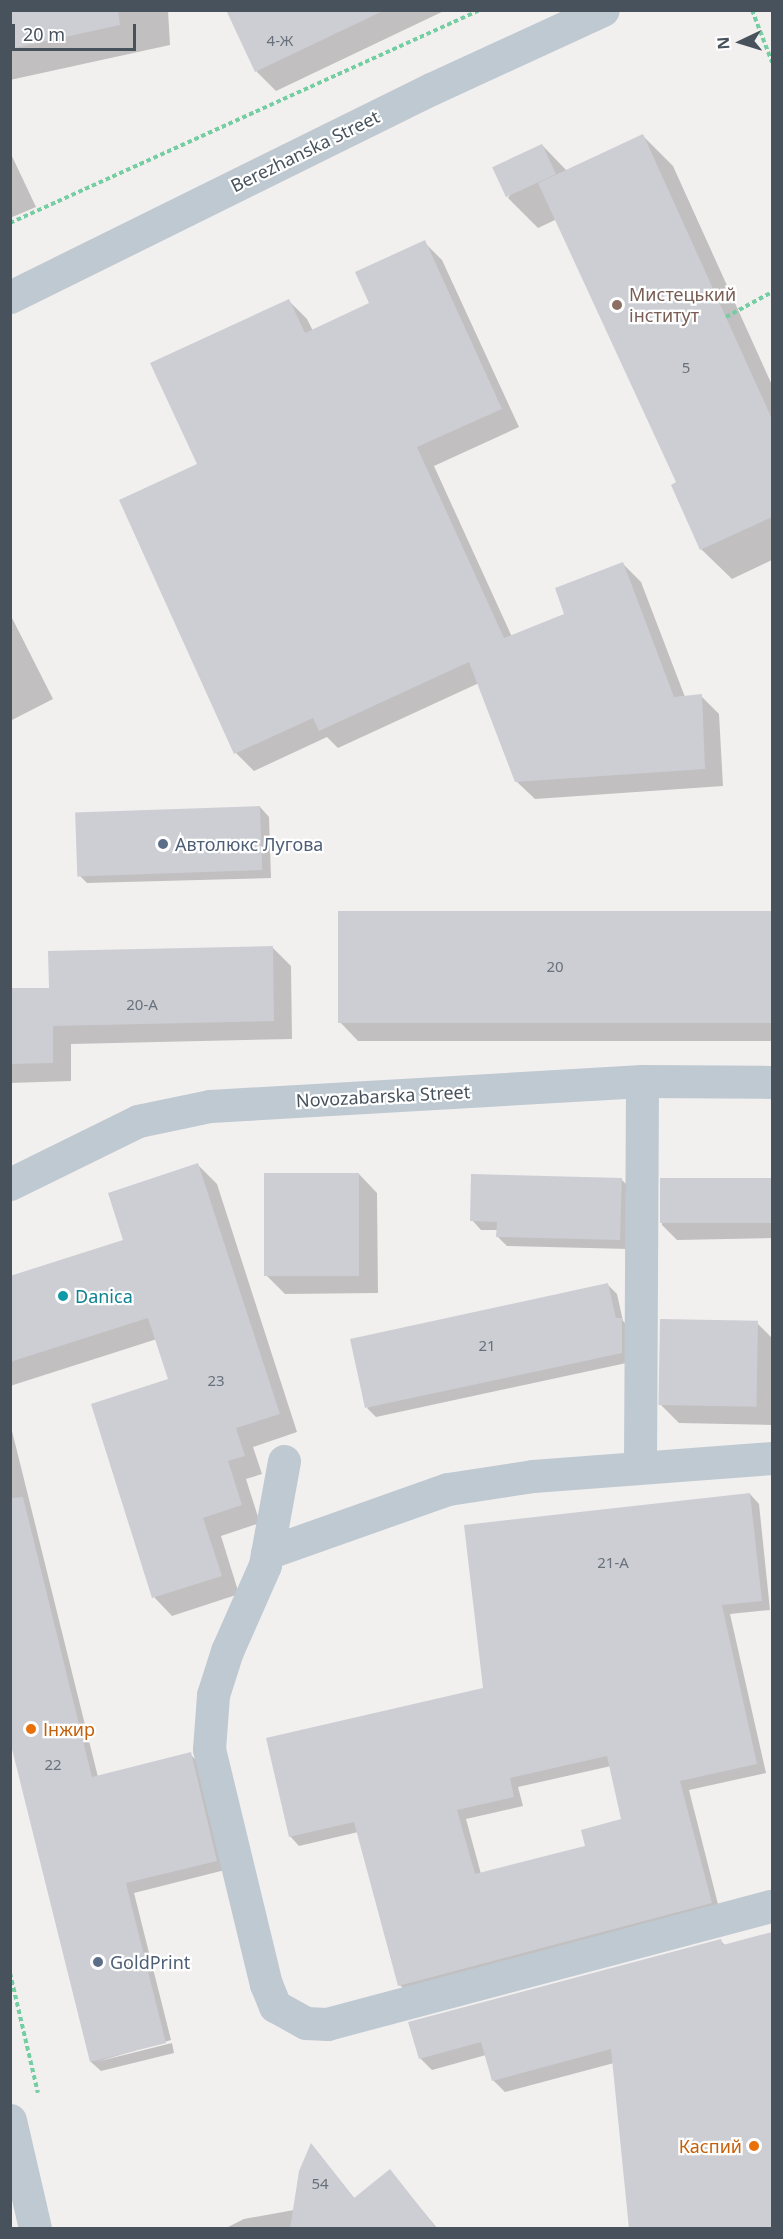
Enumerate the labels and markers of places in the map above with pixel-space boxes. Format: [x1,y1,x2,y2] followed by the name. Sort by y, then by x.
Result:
[629,284,736,326] place label: Мистецький інститут
[610,298,624,312] marker: Мистецький інститут
[175,833,323,855] place label: Автолюкс Лугова
[156,837,170,851] marker: Автолюкс Лугова
[75,1285,133,1307] place label: Danica
[56,1289,70,1303] marker: Danica
[43,1718,95,1740] place label: Інжир
[24,1722,38,1736] marker: Інжир
[110,1951,190,1973] place label: GoldPrint
[91,1955,105,1969] marker: GoldPrint
[679,2135,742,2157] place label: Каспий
[747,2139,761,2153] marker: Каспий

